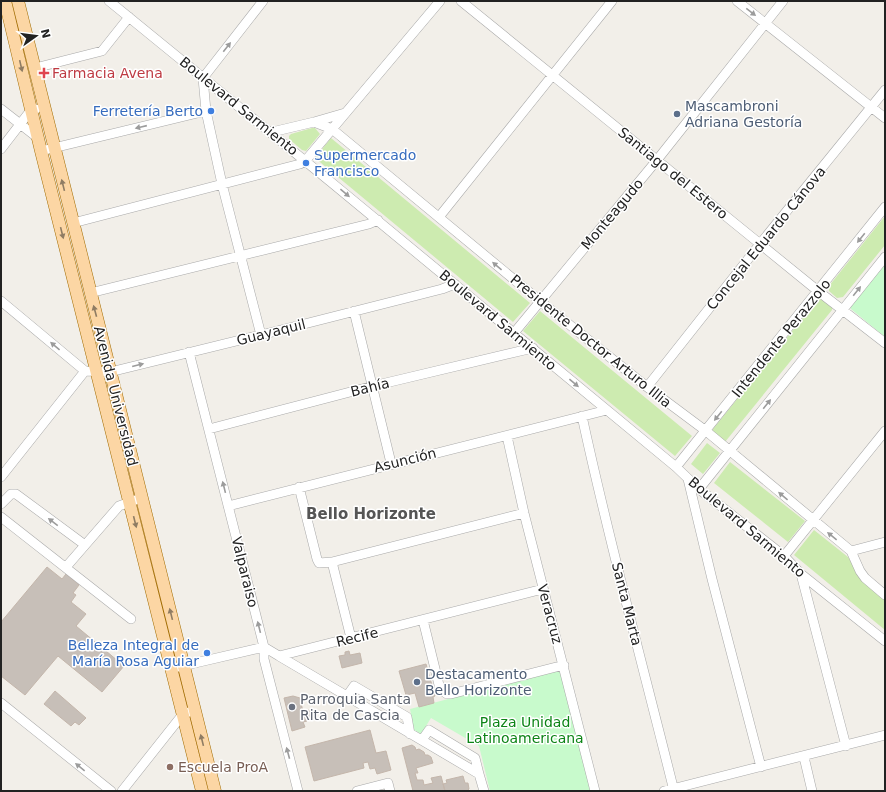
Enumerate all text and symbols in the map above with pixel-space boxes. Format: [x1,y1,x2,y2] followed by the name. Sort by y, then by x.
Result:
[746,8,757,16] one-way arrow
[16,16,56,56] north arrow
[38,28,53,40] text: N
[222,42,231,53] one-way arrow
[177,53,301,159] street label: Boulevard Sarmiento
[18,60,24,72] one-way arrow
[52,65,163,81] place label: Farmacia Avena
[39,68,49,78] marker: Farmacia Avena
[685,98,802,130] place label: Mascambroni Adriana Gestoría
[93,103,203,119] place label: Ferretería Berto
[206,106,216,116] marker: Ferretería Berto
[672,109,682,119] marker: Mascambroni Adriana Gestoría
[134,124,147,130] one-way arrow
[615,124,731,222] street label: Santiago del Estero
[314,147,416,179] place label: Supermercado Francisco
[301,158,311,168] marker: Supermercado Francisco
[703,163,829,313] street label: Concejal Eduardo Cánova
[578,175,646,253] street label: Monteagudo
[60,179,66,191] one-way arrow
[339,188,350,197] one-way arrow
[59,227,65,239] one-way arrow
[856,232,865,243] one-way arrow
[492,261,502,270] one-way arrow
[436,267,560,373] street label: Boulevard Sarmiento
[507,271,675,411] street label: Presidente Doctor Arturo Illia
[728,276,834,400] street label: Intendente Perazzolo
[853,286,862,297] one-way arrow
[91,305,97,317] one-way arrow
[235,316,307,348] street label: Guayaquil
[91,324,141,468] street label: Avenida Universidad
[50,342,61,351] one-way arrow
[132,362,144,368] one-way arrow
[349,374,391,400] street label: Bahía
[569,378,580,387] one-way arrow
[763,398,772,409] one-way arrow
[714,410,722,421] one-way arrow
[372,445,438,475] street label: Asunción
[685,474,809,580] street label: Boulevard Sarmiento
[220,481,226,494] one-way arrow
[778,491,789,500] one-way arrow
[306,505,436,523] district label: Bello Horizonte
[133,516,139,528] one-way arrow
[48,518,59,526] one-way arrow
[826,531,837,540] one-way arrow
[228,535,262,609] street label: Valparaiso
[609,561,645,647] street label: Santa Marta
[534,582,566,646] street label: Veracruz
[167,607,173,620] one-way arrow
[256,621,262,633] one-way arrow
[334,624,380,650] street label: Recife
[68,637,199,669] place label: Belleza Integral de María Rosa Aguiar
[202,648,212,658] marker: Belleza Integral de María Rosa Aguiar
[425,666,532,698] place label: Destacamento Bello Horizonte
[412,677,422,687] marker: Destacamento Bello Horizonte
[300,691,411,723] place label: Parroquia Santa Rita de Cascia
[287,702,297,712] marker: Parroquia Santa Rita de Cascia
[466,714,584,746] park label: Plaza Unidad Latinoamericana
[199,733,205,746] one-way arrow
[285,747,291,759] one-way arrow
[178,759,268,775] place label: Escuela ProA
[75,762,86,771] one-way arrow
[165,762,175,772] marker: Escuela ProA

